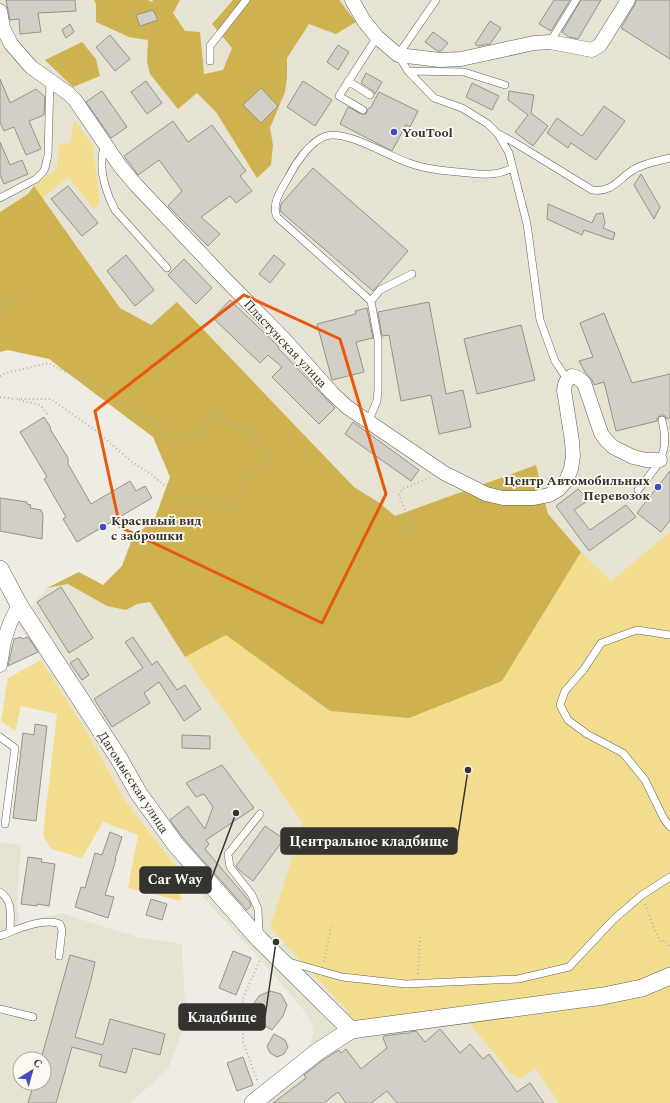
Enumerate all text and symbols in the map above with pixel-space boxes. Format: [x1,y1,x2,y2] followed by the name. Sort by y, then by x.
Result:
[402,123,453,143] place label: YouTool
[389,127,399,137] marker: YouTool
[239,295,332,393] street label: Пластунская улица
[504,471,650,506] place label: Центр Автомобильных Перевозок
[653,482,663,492] marker: Центр Автомобильных Перевозок
[111,511,202,546] place label: Красивый вид с заброшки
[98,522,108,532] marker: Красивый вид с заброшки
[92,727,174,838] street label: Дагомысская улица
[281,828,457,854] callout: Центральное кладбище
[289,831,449,852] text: Центральное кладбище
[140,867,211,893] callout: Car Way
[148,869,204,890] text: Car Way
[179,1004,265,1030] callout: Кладбище
[187,1007,257,1028] text: Кладбище
[12,1051,52,1091] north arrow
[29,1054,46,1073] text: С

